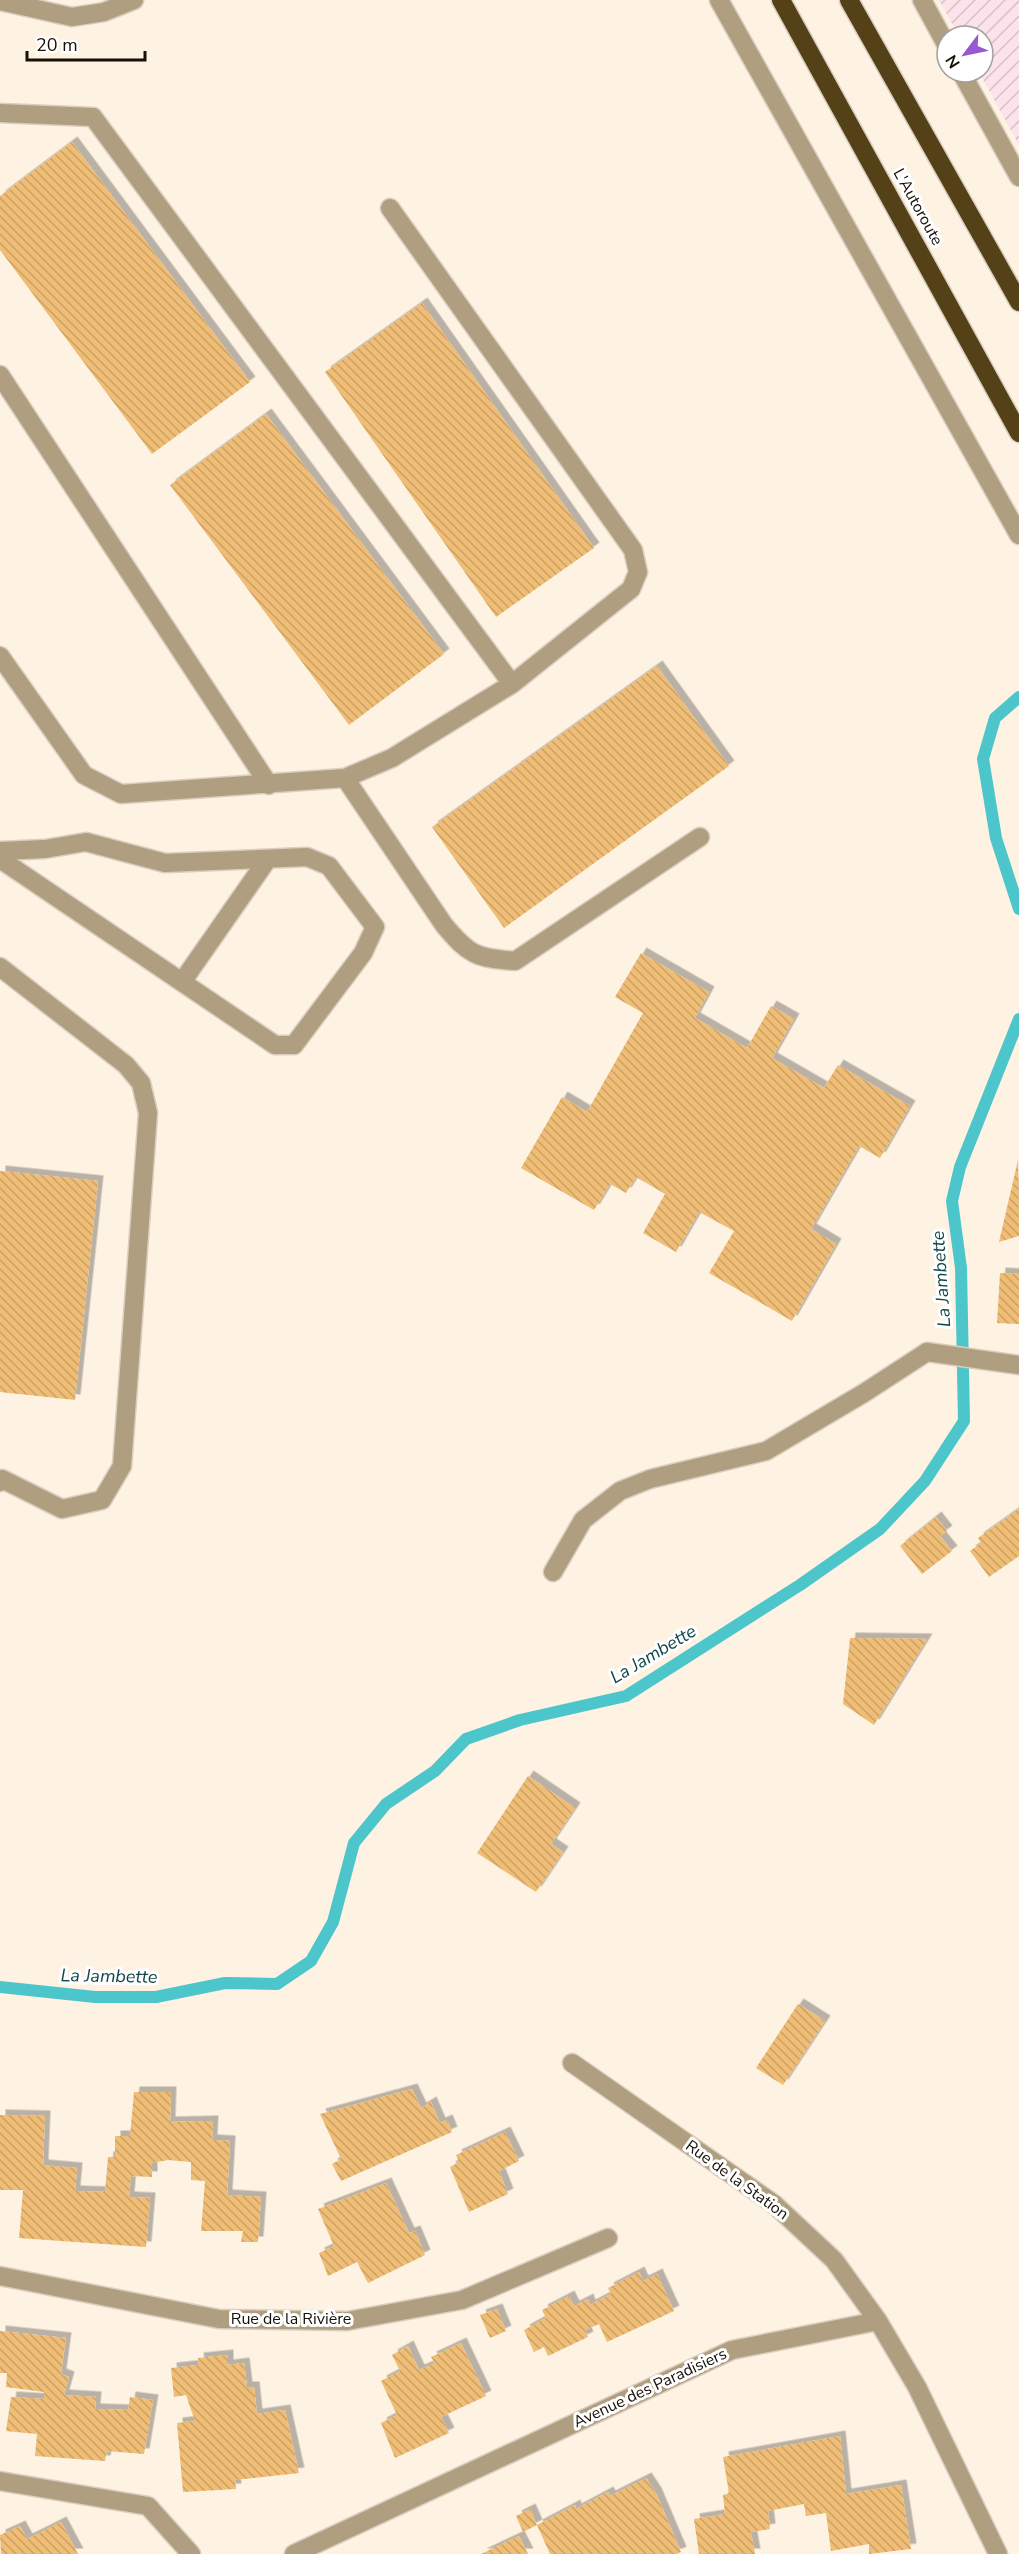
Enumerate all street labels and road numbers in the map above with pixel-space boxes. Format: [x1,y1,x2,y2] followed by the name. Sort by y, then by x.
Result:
[888,165,948,249] street label: L'Autoroute
[681,2135,793,2225] street label: Rue de la Station
[231,2308,351,2330] street label: Rue de la Rivière
[570,2343,730,2433] street label: Avenue des Paradisiers

